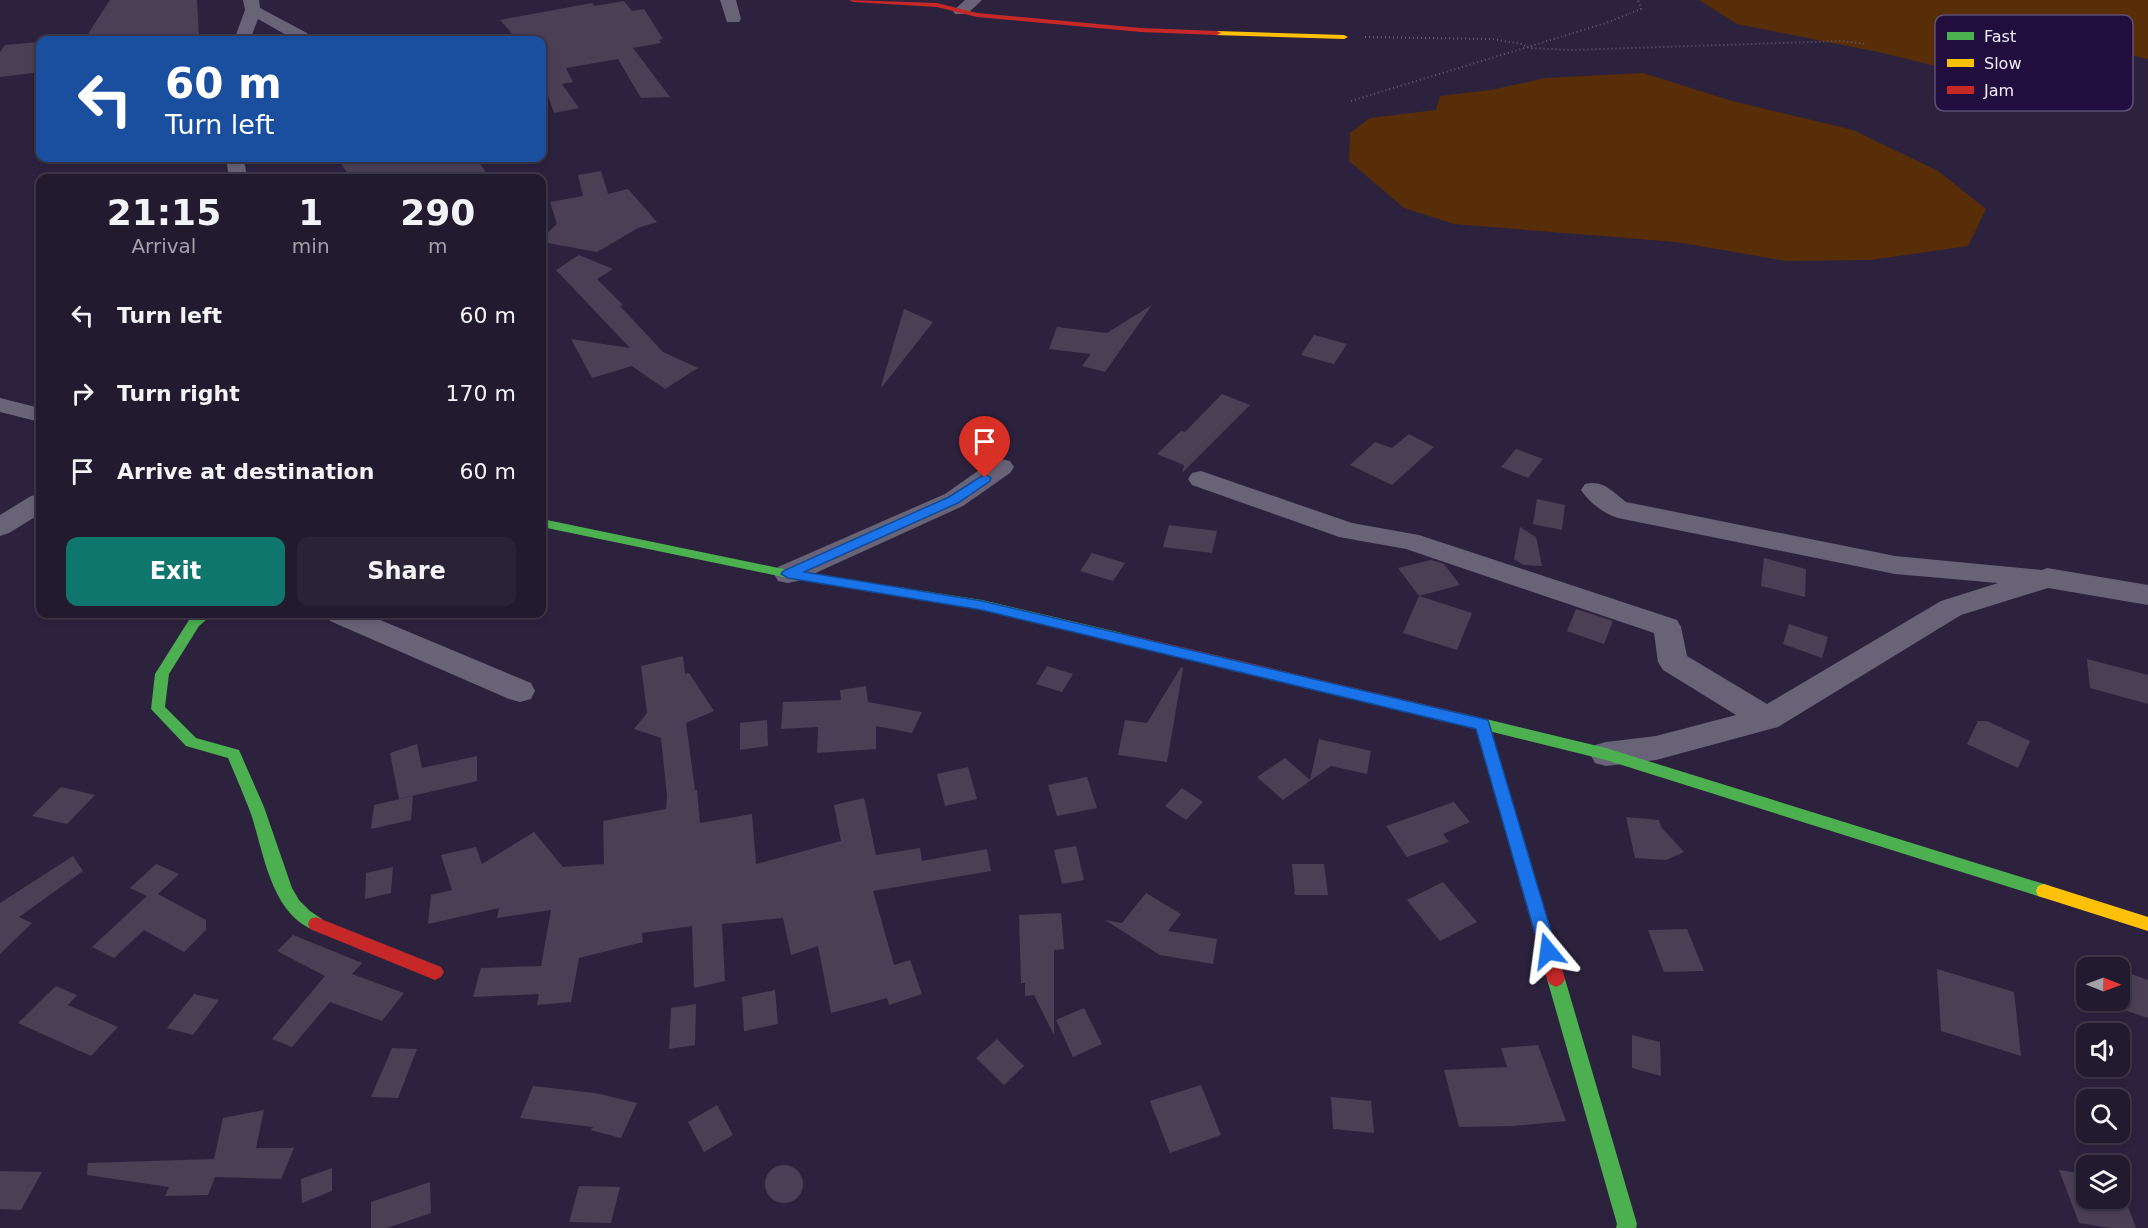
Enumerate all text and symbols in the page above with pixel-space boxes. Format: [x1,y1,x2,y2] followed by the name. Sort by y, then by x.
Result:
[1935,15,2133,111] legend
[1984,27,2016,46] text: Fast
[1984,54,2021,73] text: Slow
[165,59,282,108] text: 60 m
[66,60,144,138] icon: left
[1983,81,2014,100] text: Jam
[165,109,275,140] text: Turn left
[107,192,221,233] text: 21:15
[298,192,323,233] text: 1
[400,192,475,233] text: 290
[131,234,196,258] text: Arrival
[292,234,330,258] text: min
[428,234,448,258] text: m
[66,299,99,332] icon: left
[117,303,222,328] text: Turn left
[460,303,516,328] text: 60 m
[66,377,99,410] icon: right
[117,381,240,406] text: Turn right
[446,381,516,406] text: 170 m
[959,416,1010,478] pin
[968,425,1001,458] icon: arrive
[66,455,99,488] icon: arrive
[117,459,374,484] text: Arrive at destination
[460,459,516,484] text: 60 m
[66,537,285,606] button: Exit
[297,537,516,606] button: Share
[1516,919,1580,983] position arrow
[2076,957,2130,1011] north arrow
[2076,957,2130,1209] map controls
[2076,1023,2130,1077] button: sound
[2076,1089,2130,1143] button: search
[2076,1155,2130,1209] button: layers

